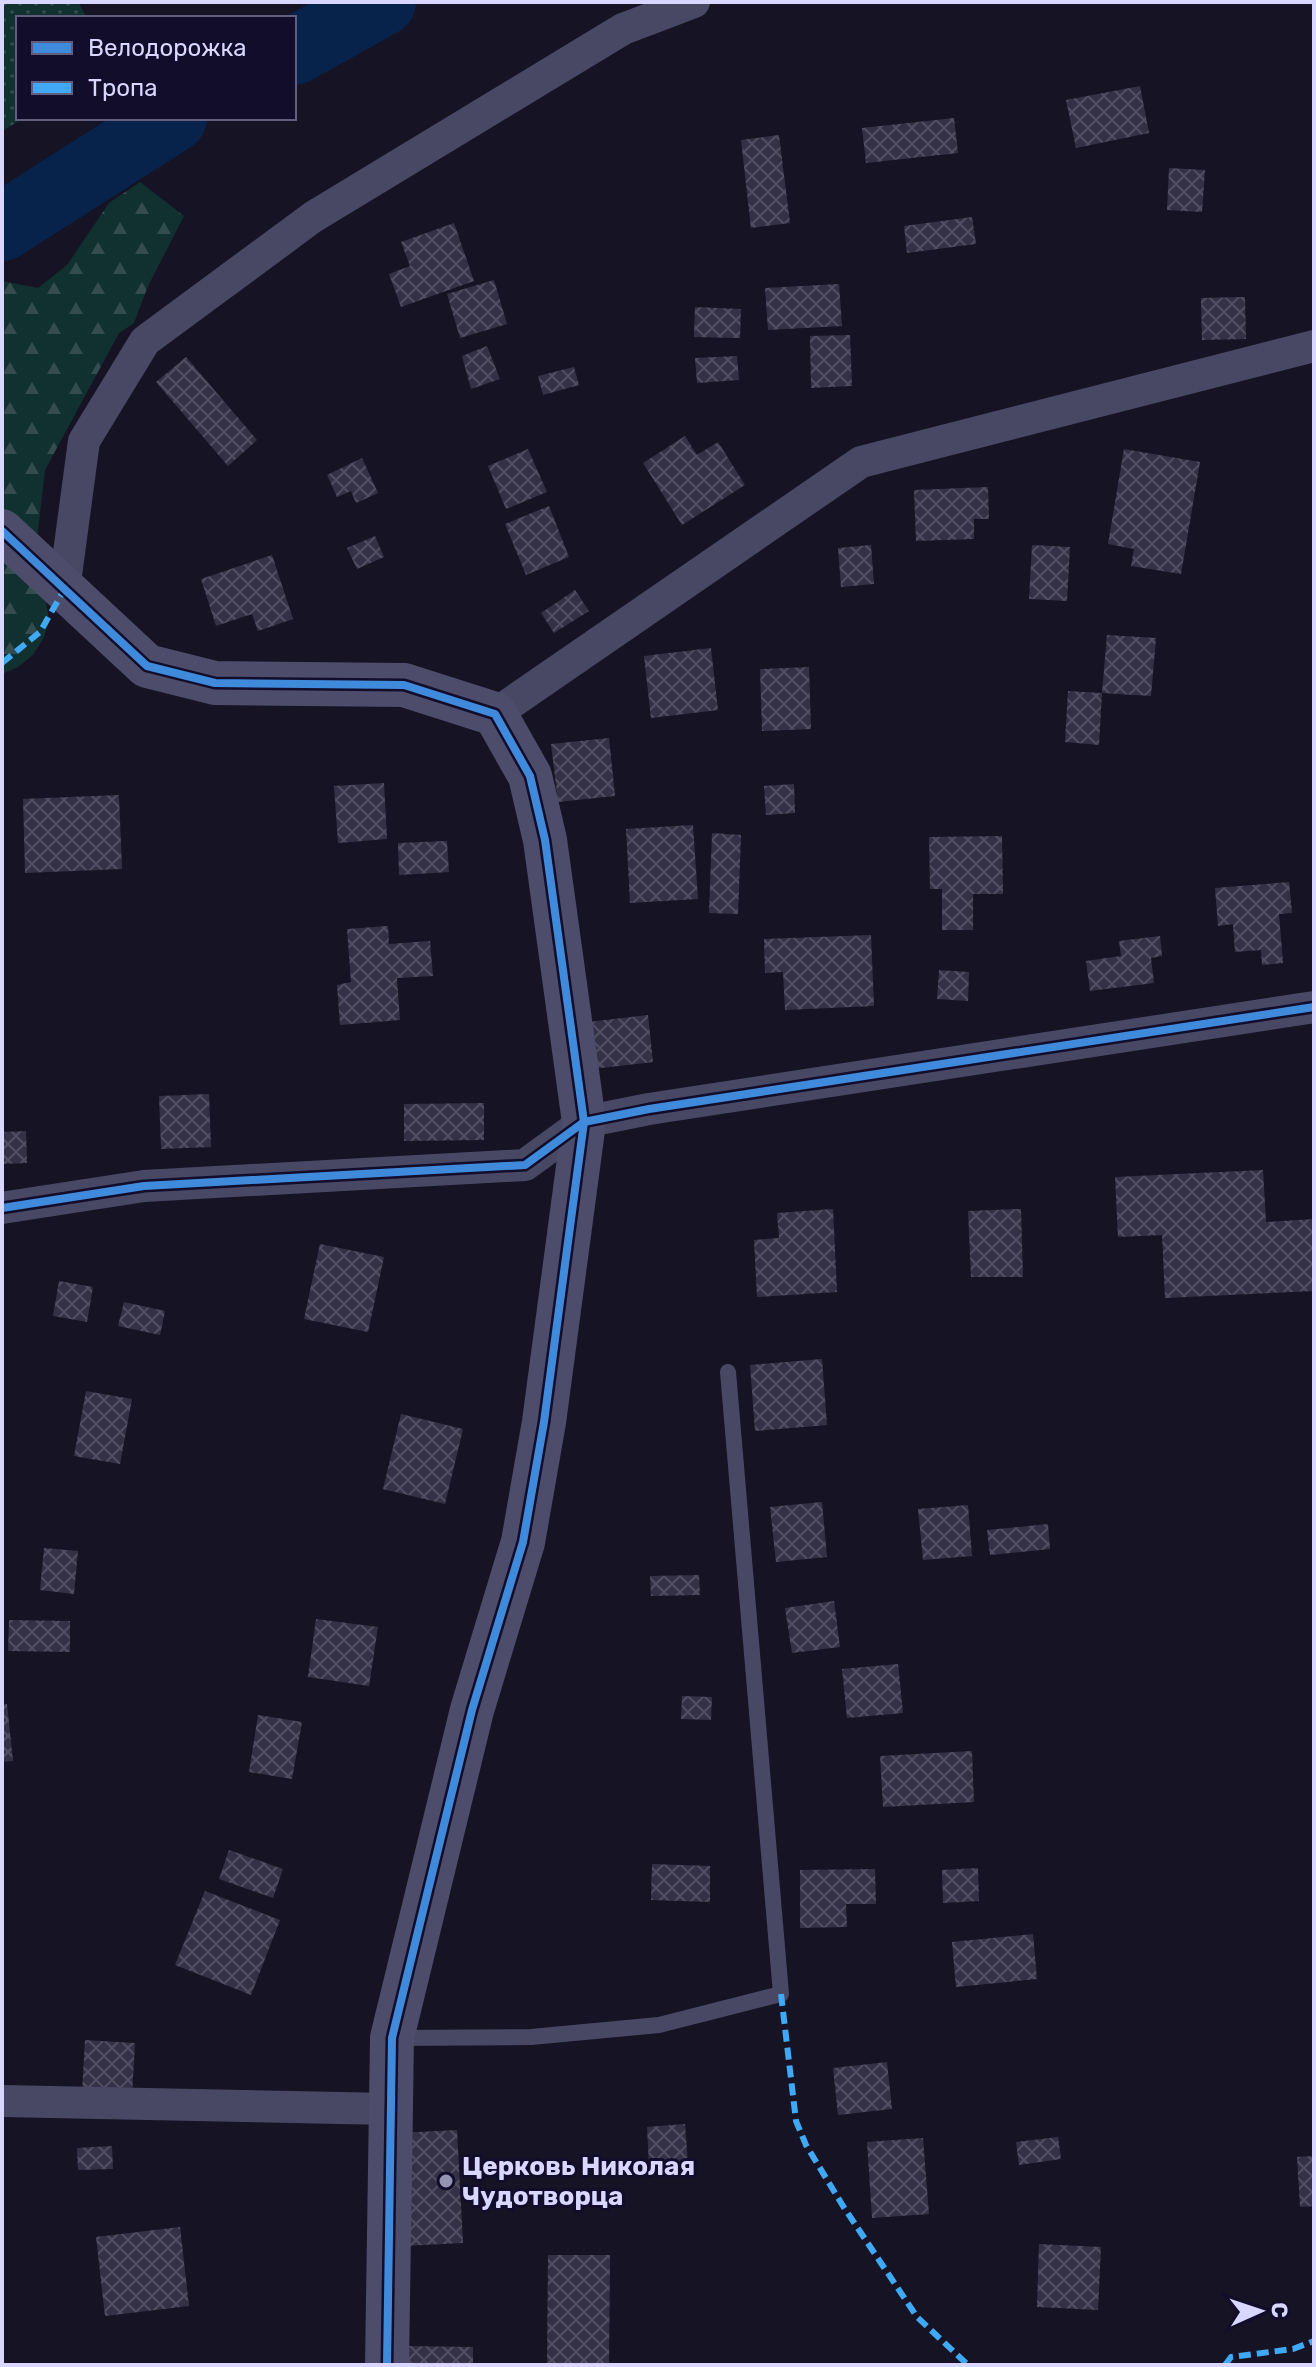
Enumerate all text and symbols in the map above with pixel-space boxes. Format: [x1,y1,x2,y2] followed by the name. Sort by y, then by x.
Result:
[16,16,296,120] legend
[88,34,247,62] text: Велодорожка
[88,74,157,102] text: Тропа
[462,2151,695,2212] place label: Церковь Николая Чудотворца
[437,2172,455,2190] marker: Церковь Николая Чудотворца
[1220,2271,1300,2351] north arrow
[1266,2302,1293,2318] text: С

